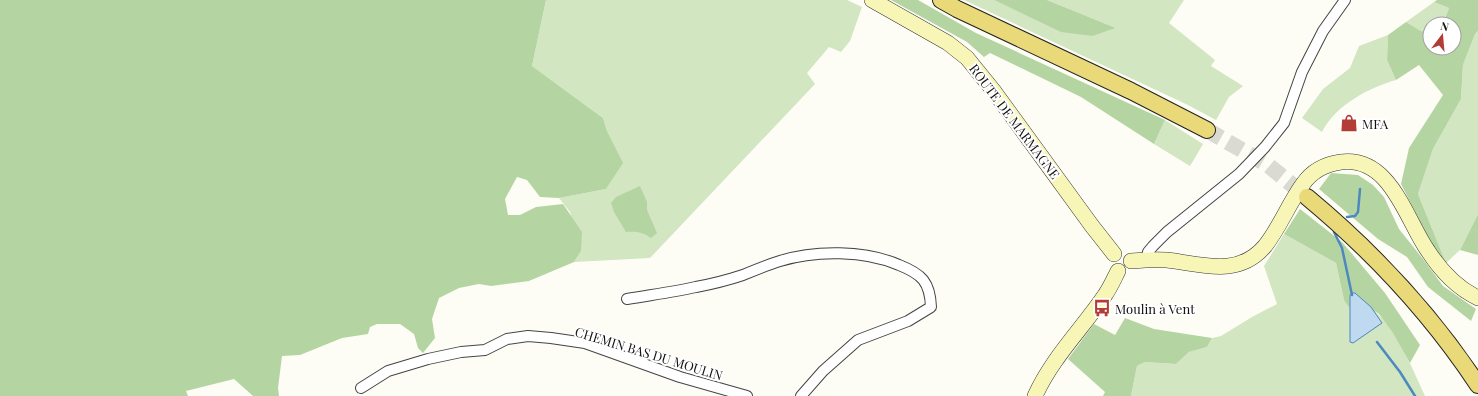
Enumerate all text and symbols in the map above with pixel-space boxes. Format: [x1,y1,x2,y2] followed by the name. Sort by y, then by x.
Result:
[1422,16,1462,56] north arrow
[1439,18,1451,34] text: N
[966,60,1064,182] street label: ROUTE DE MARMAGNE
[1339,113,1359,133] shop icon: MFA
[1362,115,1389,132] place label: MFA
[1092,298,1112,318] bus stop icon: Moulin à Vent
[1115,300,1195,317] place label: Moulin à Vent
[573,322,725,384] street label: CHEMIN BAS DU MOULIN

